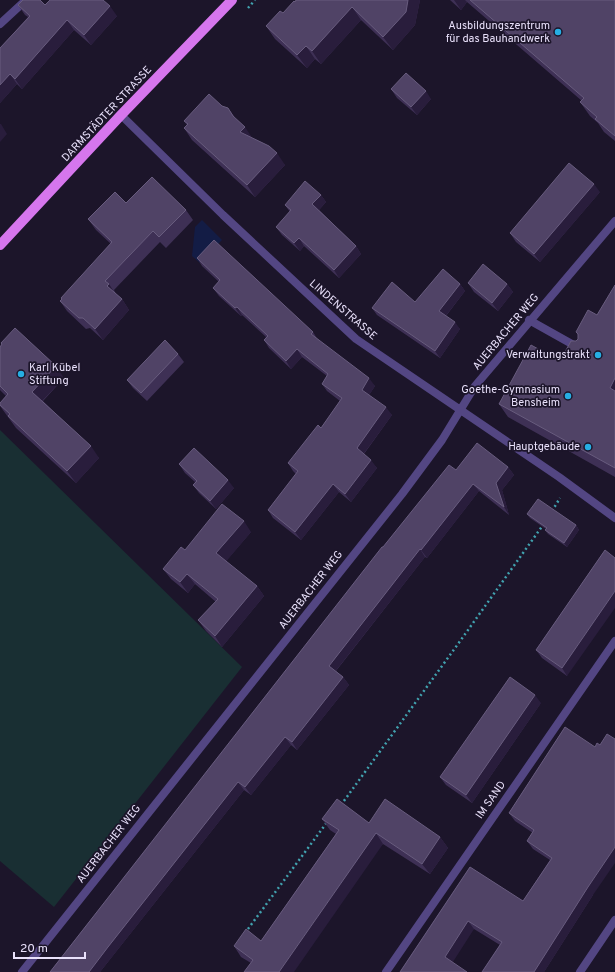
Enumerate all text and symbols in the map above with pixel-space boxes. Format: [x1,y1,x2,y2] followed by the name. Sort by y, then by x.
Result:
[446,19,550,46] place label: Ausbildungszentrum für das Bauhandwerk
[553,27,563,37] marker: Ausbildungszentrum für das Bauhandwerk
[58,63,155,165] street label: DARMSTÄDTER STRASSE
[306,277,380,343] street label: LINDENSTRASSE
[470,291,542,373] street label: AUERBACHER WEG
[506,348,590,362] place label: Verwaltungstrakt
[593,350,603,360] marker: Verwaltungstrakt
[29,361,80,388] place label: Karl Kübel Stiftung
[16,369,26,379] marker: Karl Kübel Stiftung
[461,383,560,410] place label: Goethe-Gymnasium Bensheim
[563,391,573,401] marker: Goethe-Gymnasium Bensheim
[508,440,580,454] place label: Hauptgebäude
[583,442,593,452] marker: Hauptgebäude
[276,548,346,632] street label: AUERBACHER WEG
[473,778,509,822] street label: IM SAND
[74,802,144,886] street label: AUERBACHER WEG
[14,934,85,960] scale bar
[20,941,48,957] text: 20 m

